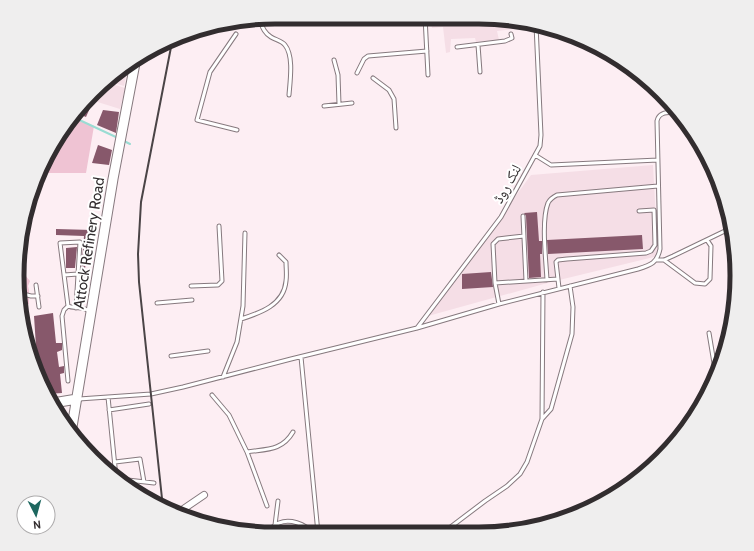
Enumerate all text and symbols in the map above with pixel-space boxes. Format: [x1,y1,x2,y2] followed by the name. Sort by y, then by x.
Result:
[489,161,525,207] street label: لنک روڈ
[70,176,108,310] street label: Attock Refinery Road
[16,495,56,535] north arrow
[32,518,42,532] text: N

